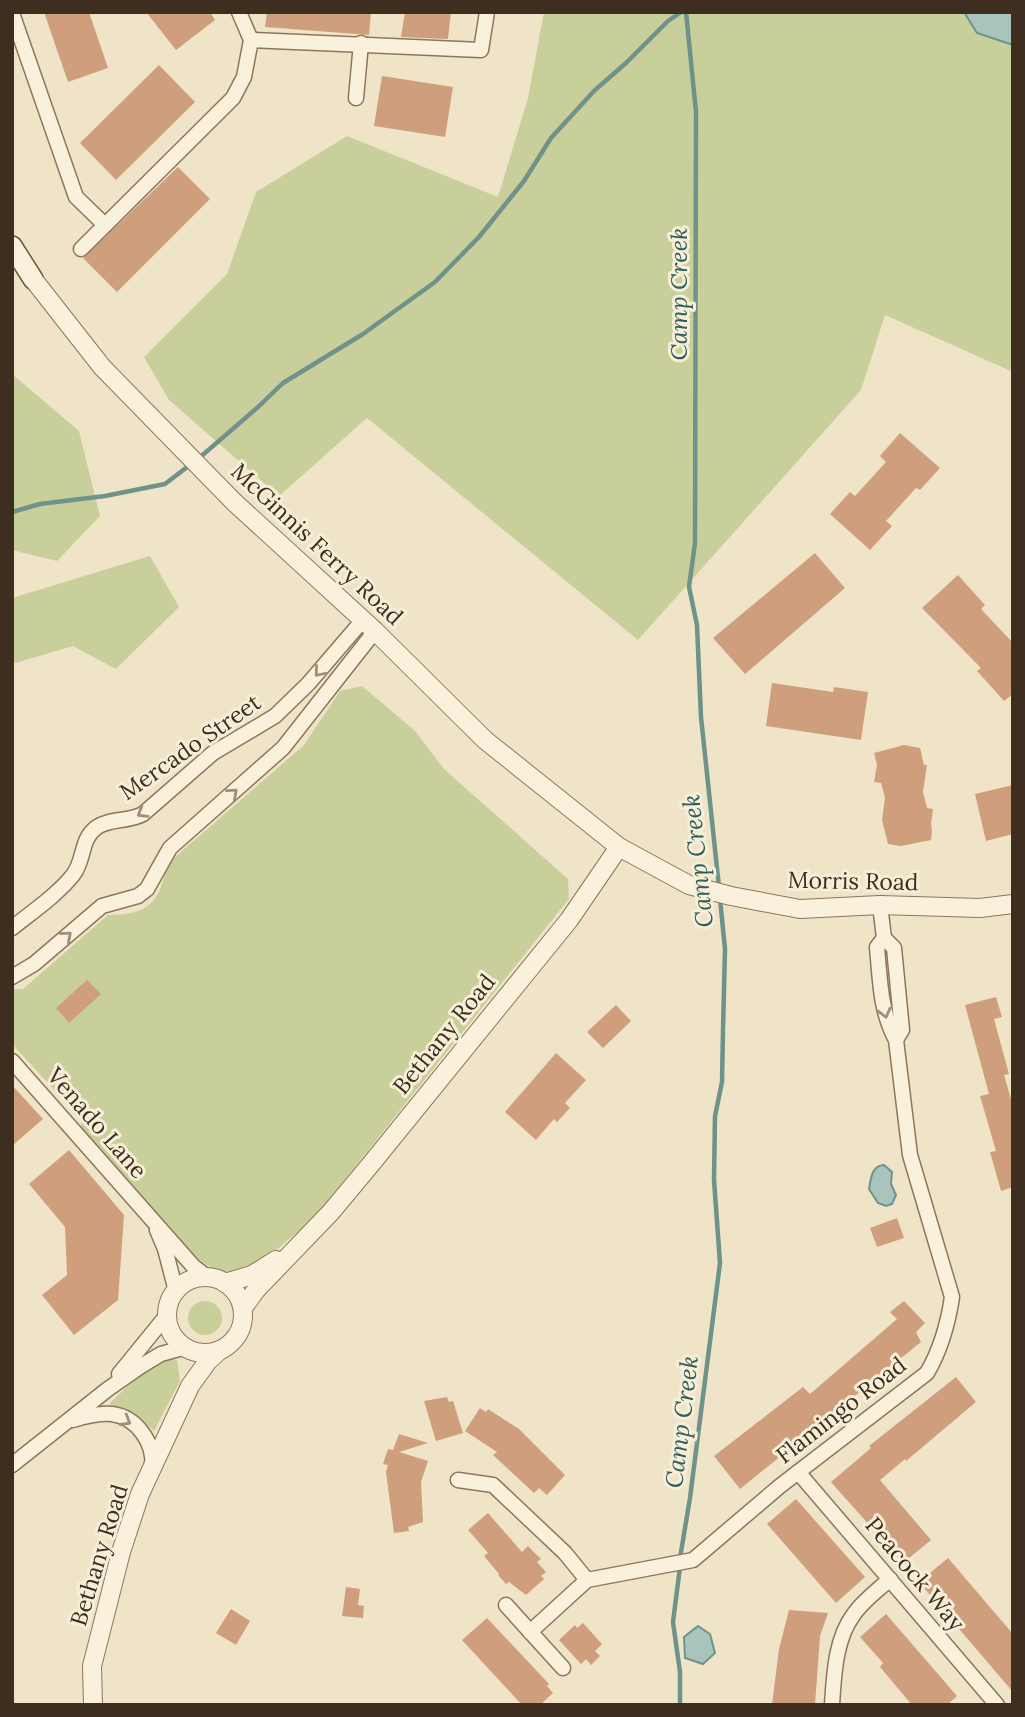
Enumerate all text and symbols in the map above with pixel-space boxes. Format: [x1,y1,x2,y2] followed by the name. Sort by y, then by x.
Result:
[663,227,694,361] water label: Camp Creek
[225,456,410,631] street label: McGinnis Ferry Road
[315,663,327,676] one-way arrow
[114,687,266,806] street label: Mercado Street
[225,789,238,801] one-way arrow
[675,793,720,929] water label: Camp Creek
[137,804,150,817] one-way arrow
[787,865,919,896] street label: Morris Road
[58,932,71,944] one-way arrow
[386,967,501,1100] street label: Bethany Road
[877,1007,891,1019] one-way arrow
[41,1060,154,1184] street label: Venado Lane
[770,1350,912,1469] street label: Flamingo Road
[658,1354,705,1490] water label: Camp Creek
[119,1413,132,1426] one-way arrow
[63,1480,134,1629] street label: Bethany Road
[859,1511,972,1637] street label: Peacock Way

